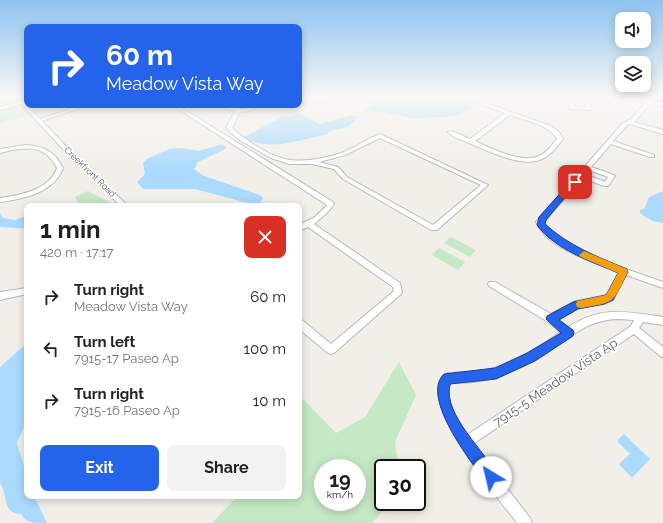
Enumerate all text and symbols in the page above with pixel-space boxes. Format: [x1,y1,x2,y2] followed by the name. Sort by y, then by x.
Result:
[615,12,651,92] map controls
[615,12,651,48] button: sound
[106,39,173,72] text: 60 m
[40,40,92,92] icon: right
[615,56,651,92] button: layers
[106,73,264,94] text: Meadow Vista Way
[62,145,118,199] street label: Creekfront Road
[558,165,592,199] pin
[564,171,586,193] icon: arrive
[40,215,101,244] text: 1 min
[244,216,286,258] button: close
[40,245,114,260] text: 420 m · 17:17
[74,281,144,299] text: Turn right
[40,286,62,308] icon: right
[250,288,286,306] text: 60 m
[74,299,188,314] text: Meadow Vista Way
[74,333,135,351] text: Turn left
[490,335,620,430] street label: 7915-5 Meadow Vista Ap
[40,338,62,360] icon: left
[244,340,286,358] text: 100 m
[74,351,179,366] text: 7915-17 Paseo Ap
[74,385,144,403] text: Turn right
[40,390,62,412] icon: right
[253,392,286,410] text: 10 m
[74,403,180,418] text: 7915-16 Paseo Ap
[40,445,159,491] button: Exit
[167,445,286,491] button: Share
[470,456,512,498] position arrow
[374,459,426,511] speed limit sign: 30
[329,468,351,492] text: 19
[327,489,353,500] text: km/h

